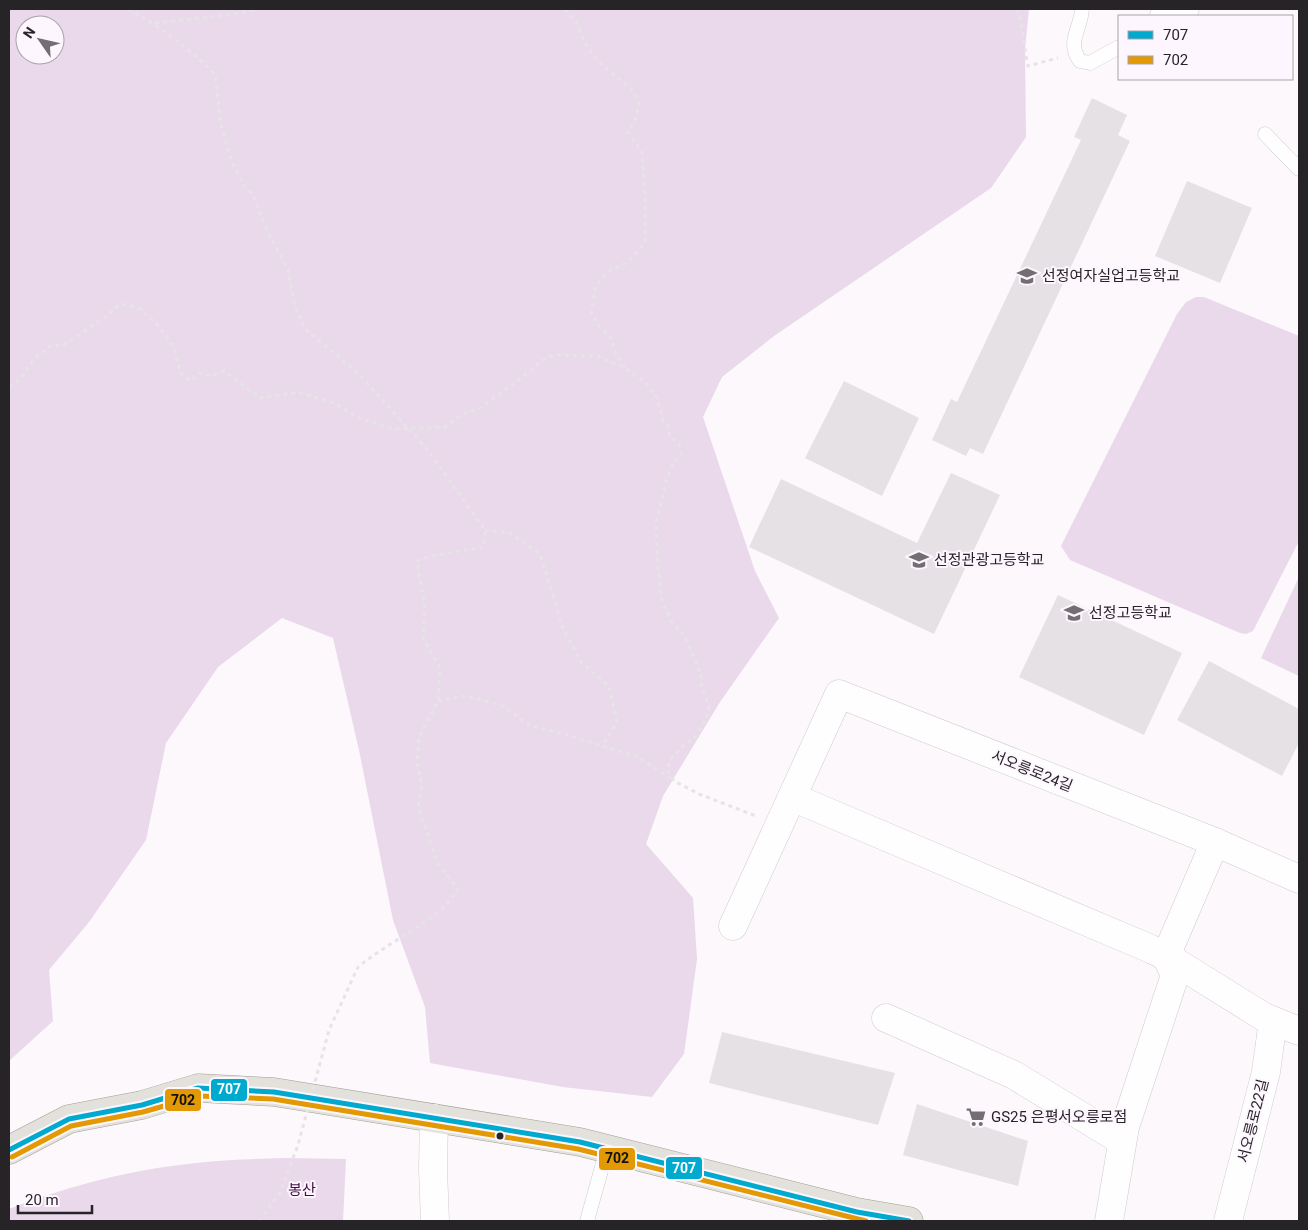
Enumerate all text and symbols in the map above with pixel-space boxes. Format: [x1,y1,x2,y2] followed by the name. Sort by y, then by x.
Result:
[15,15,65,65] north arrow
[1118,15,1293,80] legend
[20,24,39,41] text: N
[1163,26,1188,44] text: 707
[1163,51,1188,69] text: 702
[1016,265,1038,287] school or university icon: 선정여자실업고등학교
[1042,267,1180,285] place label: 선정여자실업고등학교
[908,549,930,571] school or university icon: 선정관광고등학교
[934,551,1044,569] place label: 선정관광고등학교
[1063,602,1085,624] school or university icon: 선정고등학교
[1089,604,1172,622] place label: 선정고등학교
[989,747,1075,795] street label: 서오릉로24길
[1234,1077,1272,1165] street label: 서오릉로22길
[210,1078,248,1102] line badge: 707
[217,1081,241,1097] text: 707
[164,1088,202,1112] line badge: 702
[171,1092,195,1108] text: 702
[965,1106,987,1128] supermarket icon: GS25 은평서오릉로점
[991,1108,1127,1126] place label: GS25 은평서오릉로점
[495,1131,505,1141] unlabelled marker
[598,1147,636,1171] line badge: 702
[605,1150,629,1166] text: 702
[665,1156,703,1180] line badge: 707
[672,1160,696,1176] text: 707
[288,1181,316,1199] park label: 봉산
[18,1182,91,1214] scale bar
[25,1191,59,1209] text: 20 m

